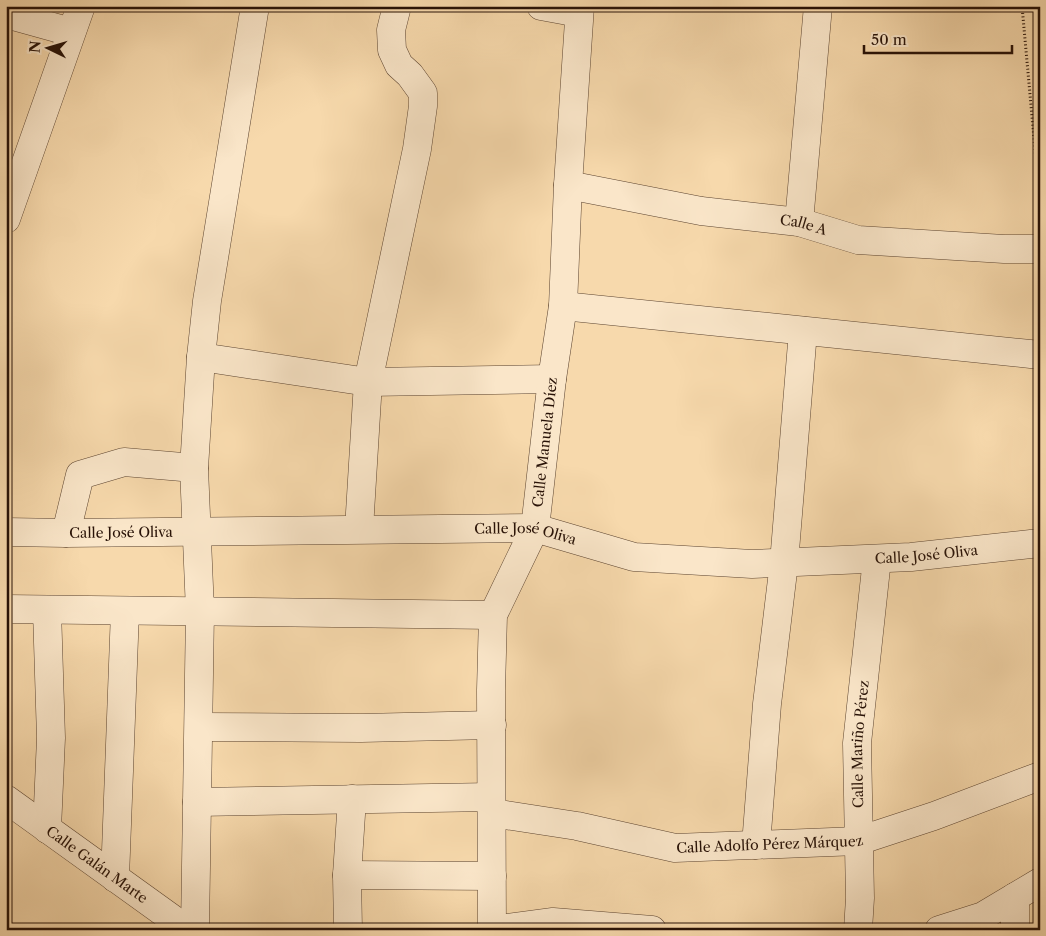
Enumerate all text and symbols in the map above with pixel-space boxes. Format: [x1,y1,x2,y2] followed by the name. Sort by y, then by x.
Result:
[22,22,72,72] north arrow
[864,22,1011,54] scale bar
[871,30,907,49] text: 50 m
[26,40,45,54] text: N
[779,211,830,239] street label: Calle A
[528,376,561,508] street label: Calle Manuela Díez
[474,518,579,549] street label: Calle José Oliva
[69,523,173,542] street label: Calle José Oliva
[874,541,979,568] street label: Calle José Oliva
[848,679,873,808] street label: Calle Mariño Pérez
[43,822,151,907] street label: Calle Galán Marte
[676,831,865,857] street label: Calle Adolfo Pérez Márquez

